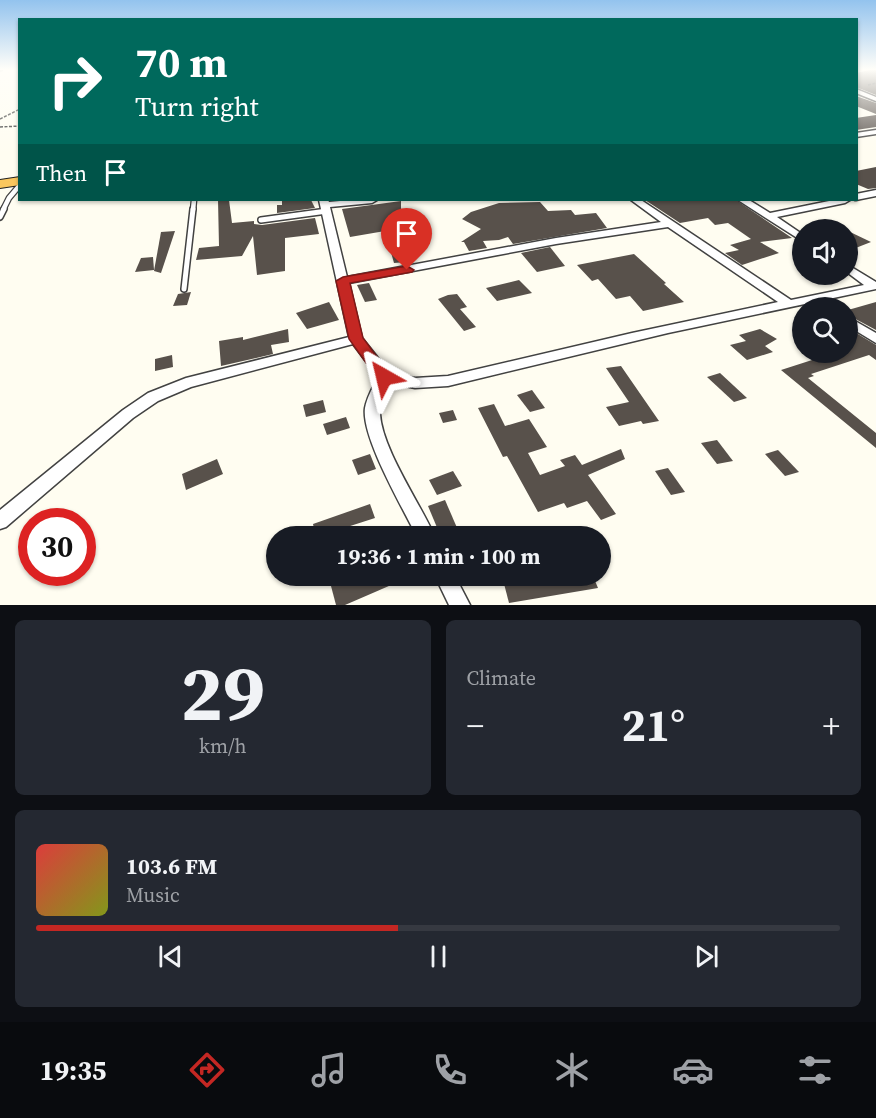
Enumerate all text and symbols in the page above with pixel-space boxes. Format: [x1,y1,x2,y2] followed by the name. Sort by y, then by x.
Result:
[135,33,228,91] text: 70 m
[36,42,114,120] icon: right
[135,88,259,125] text: Turn right
[99,156,132,189] icon: arrive
[36,158,87,188] text: Then
[381,208,432,270] pin
[390,217,423,250] icon: arrive
[792,219,858,363] map controls
[792,219,858,285] button: sound
[792,297,858,363] button: search
[352,345,416,409] position arrow
[18,508,96,586] speed limit sign: 30
[337,541,540,571] text: 19:36 · 1 min · 100 m
[180,639,265,746] text: 29
[467,664,536,692] text: Climate
[621,694,685,756] text: 21°
[467,703,484,748] text: −
[822,703,840,748] text: +
[199,732,247,760] text: km/h
[126,851,217,881] text: 103.6 FM
[126,881,180,909] text: Music
[154,940,187,973] icon: previous
[422,940,455,973] icon: pause
[690,940,723,973] icon: next
[186,1049,228,1091] icon: directions
[308,1049,350,1091] icon: music
[429,1049,471,1091] icon: phone
[551,1049,593,1091] icon: climate
[672,1049,714,1091] icon: car
[794,1049,836,1091] icon: filters
[40,1052,106,1089] text: 19:35

